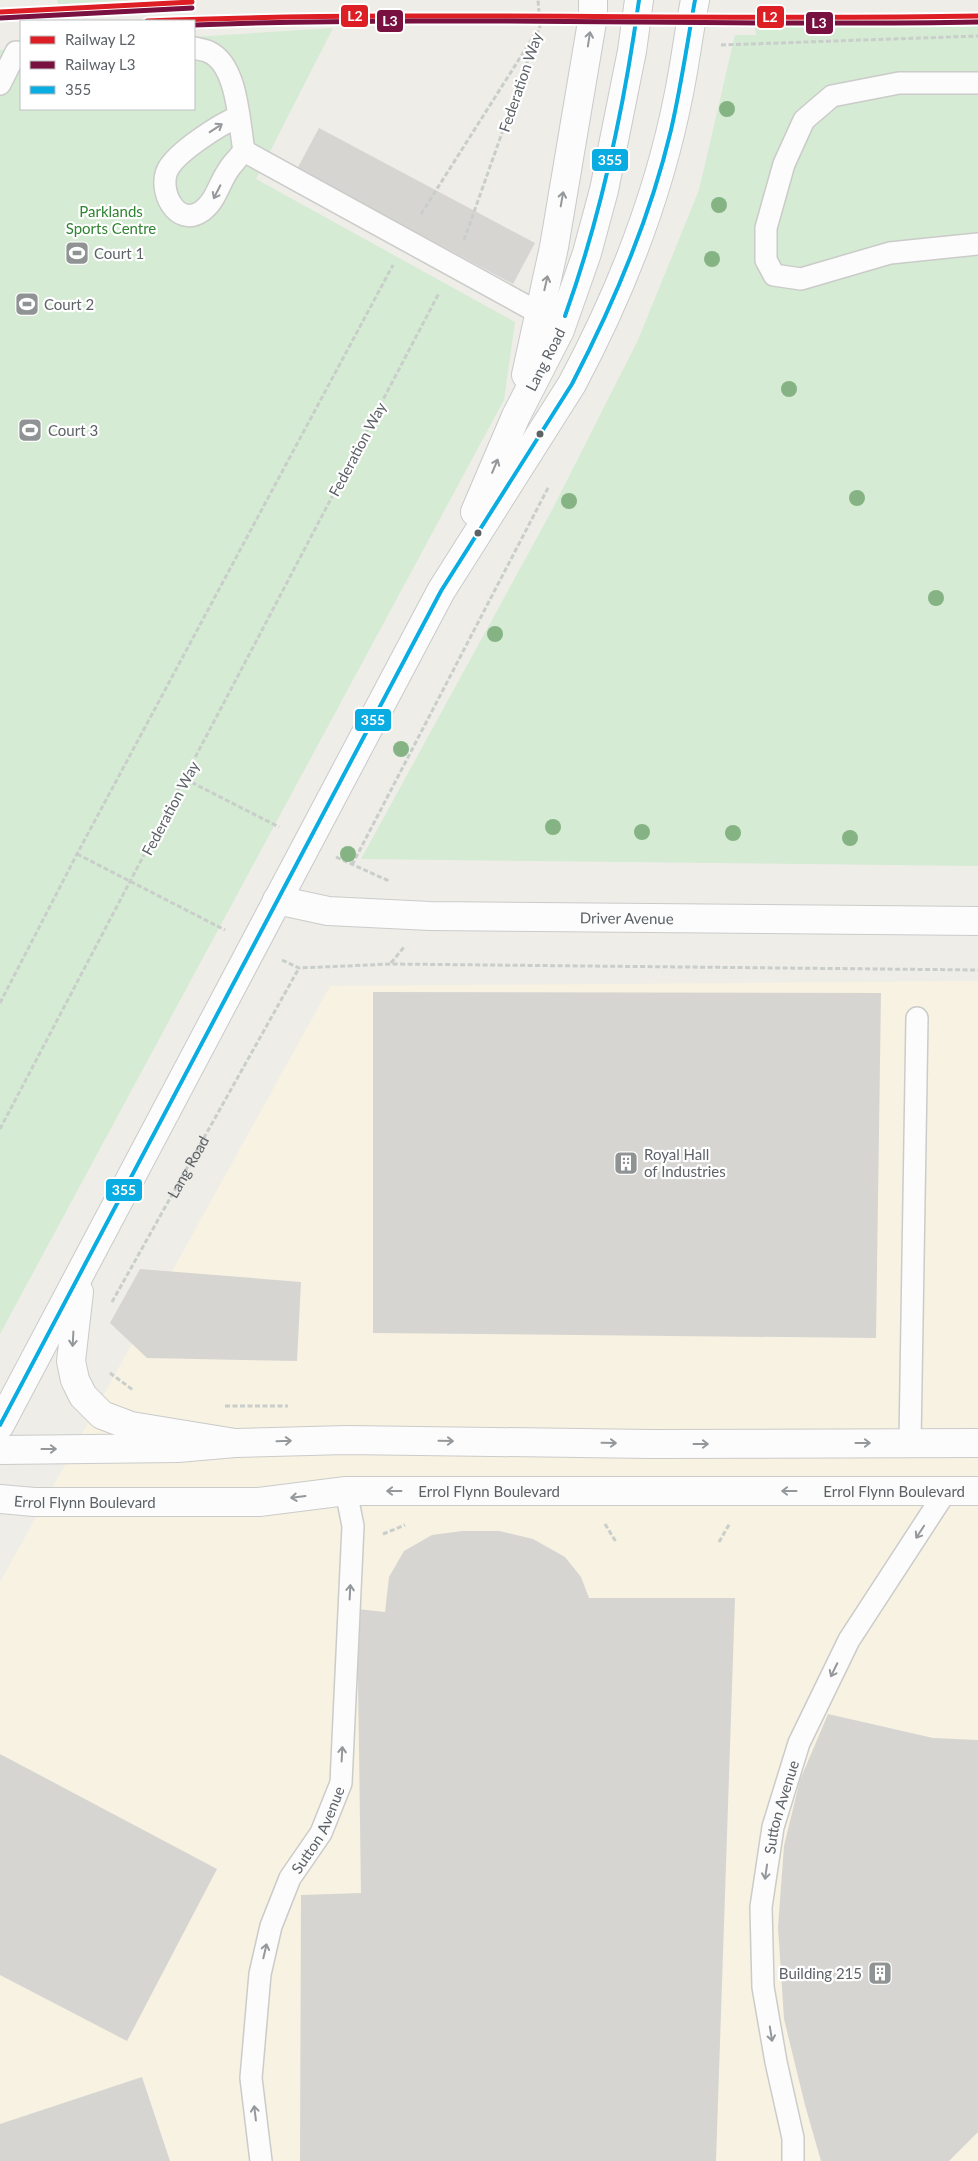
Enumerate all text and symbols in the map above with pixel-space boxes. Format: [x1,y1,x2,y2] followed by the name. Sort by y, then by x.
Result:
[340,4,369,28] line badge: L2
[756,5,785,29] line badge: L2
[347,7,363,24] text: L2
[762,8,778,25] text: L2
[376,9,404,33] line badge: L3
[805,11,834,35] line badge: L3
[382,12,398,29] text: L3
[811,14,827,31] text: L3
[20,20,195,110] legend
[65,30,135,48] text: Railway L2
[495,30,546,134] street label: Federation Way
[585,31,595,47] one-way arrow
[65,55,135,73] text: Railway L3
[65,80,91,98] text: 355
[209,122,223,133] one-way arrow
[591,148,629,172] line badge: 355
[598,151,622,168] text: 355
[212,184,221,199] one-way arrow
[558,191,568,207] one-way arrow
[66,202,156,237] park label: Parklands Sports Centre
[64,240,90,266] sports icon: Court 1
[94,244,144,262] place label: Court 1
[542,275,551,291] one-way arrow
[14,291,40,317] sports icon: Court 2
[44,295,94,313] place label: Court 2
[521,325,569,394] street label: Lang Road
[325,399,390,499] street label: Federation Way
[17,417,43,443] sports icon: Court 3
[48,421,98,439] place label: Court 3
[535,429,545,439] unlabelled marker
[490,459,500,474] one-way arrow
[473,528,483,538] unlabelled marker
[354,708,392,732] line badge: 355
[361,711,385,728] text: 355
[138,758,203,858] street label: Federation Way
[580,908,674,927] street label: Driver Avenue
[163,1132,212,1201] street label: Lang Road
[644,1145,726,1180] place label: Royal Hall of Industries
[613,1150,639,1176] building icon: Royal Hall of Industries
[105,1178,143,1202] line badge: 355
[112,1181,136,1198] text: 355
[68,1330,77,1346] one-way arrow
[276,1436,292,1445] one-way arrow
[438,1436,454,1446] one-way arrow
[600,1438,617,1448] one-way arrow
[855,1438,871,1448] one-way arrow
[692,1439,709,1449] one-way arrow
[40,1444,56,1454] one-way arrow
[418,1482,560,1500] street label: Errol Flynn Boulevard
[823,1482,965,1500] street label: Errol Flynn Boulevard
[386,1486,402,1496] one-way arrow
[782,1486,798,1496] one-way arrow
[13,1491,156,1511] street label: Errol Flynn Boulevard
[290,1492,306,1502] one-way arrow
[914,1524,924,1538] one-way arrow
[346,1584,355,1600] one-way arrow
[829,1662,839,1677] one-way arrow
[338,1746,347,1762] one-way arrow
[760,1758,802,1855] street label: Sutton Avenue
[287,1783,348,1877] street label: Sutton Avenue
[761,1864,771,1880] one-way arrow
[261,1944,270,1960] one-way arrow
[867,1960,893,1986] building icon: Building 215
[779,1964,862,1982] place label: Building 215
[766,2025,776,2041] one-way arrow
[250,2105,260,2121] one-way arrow

